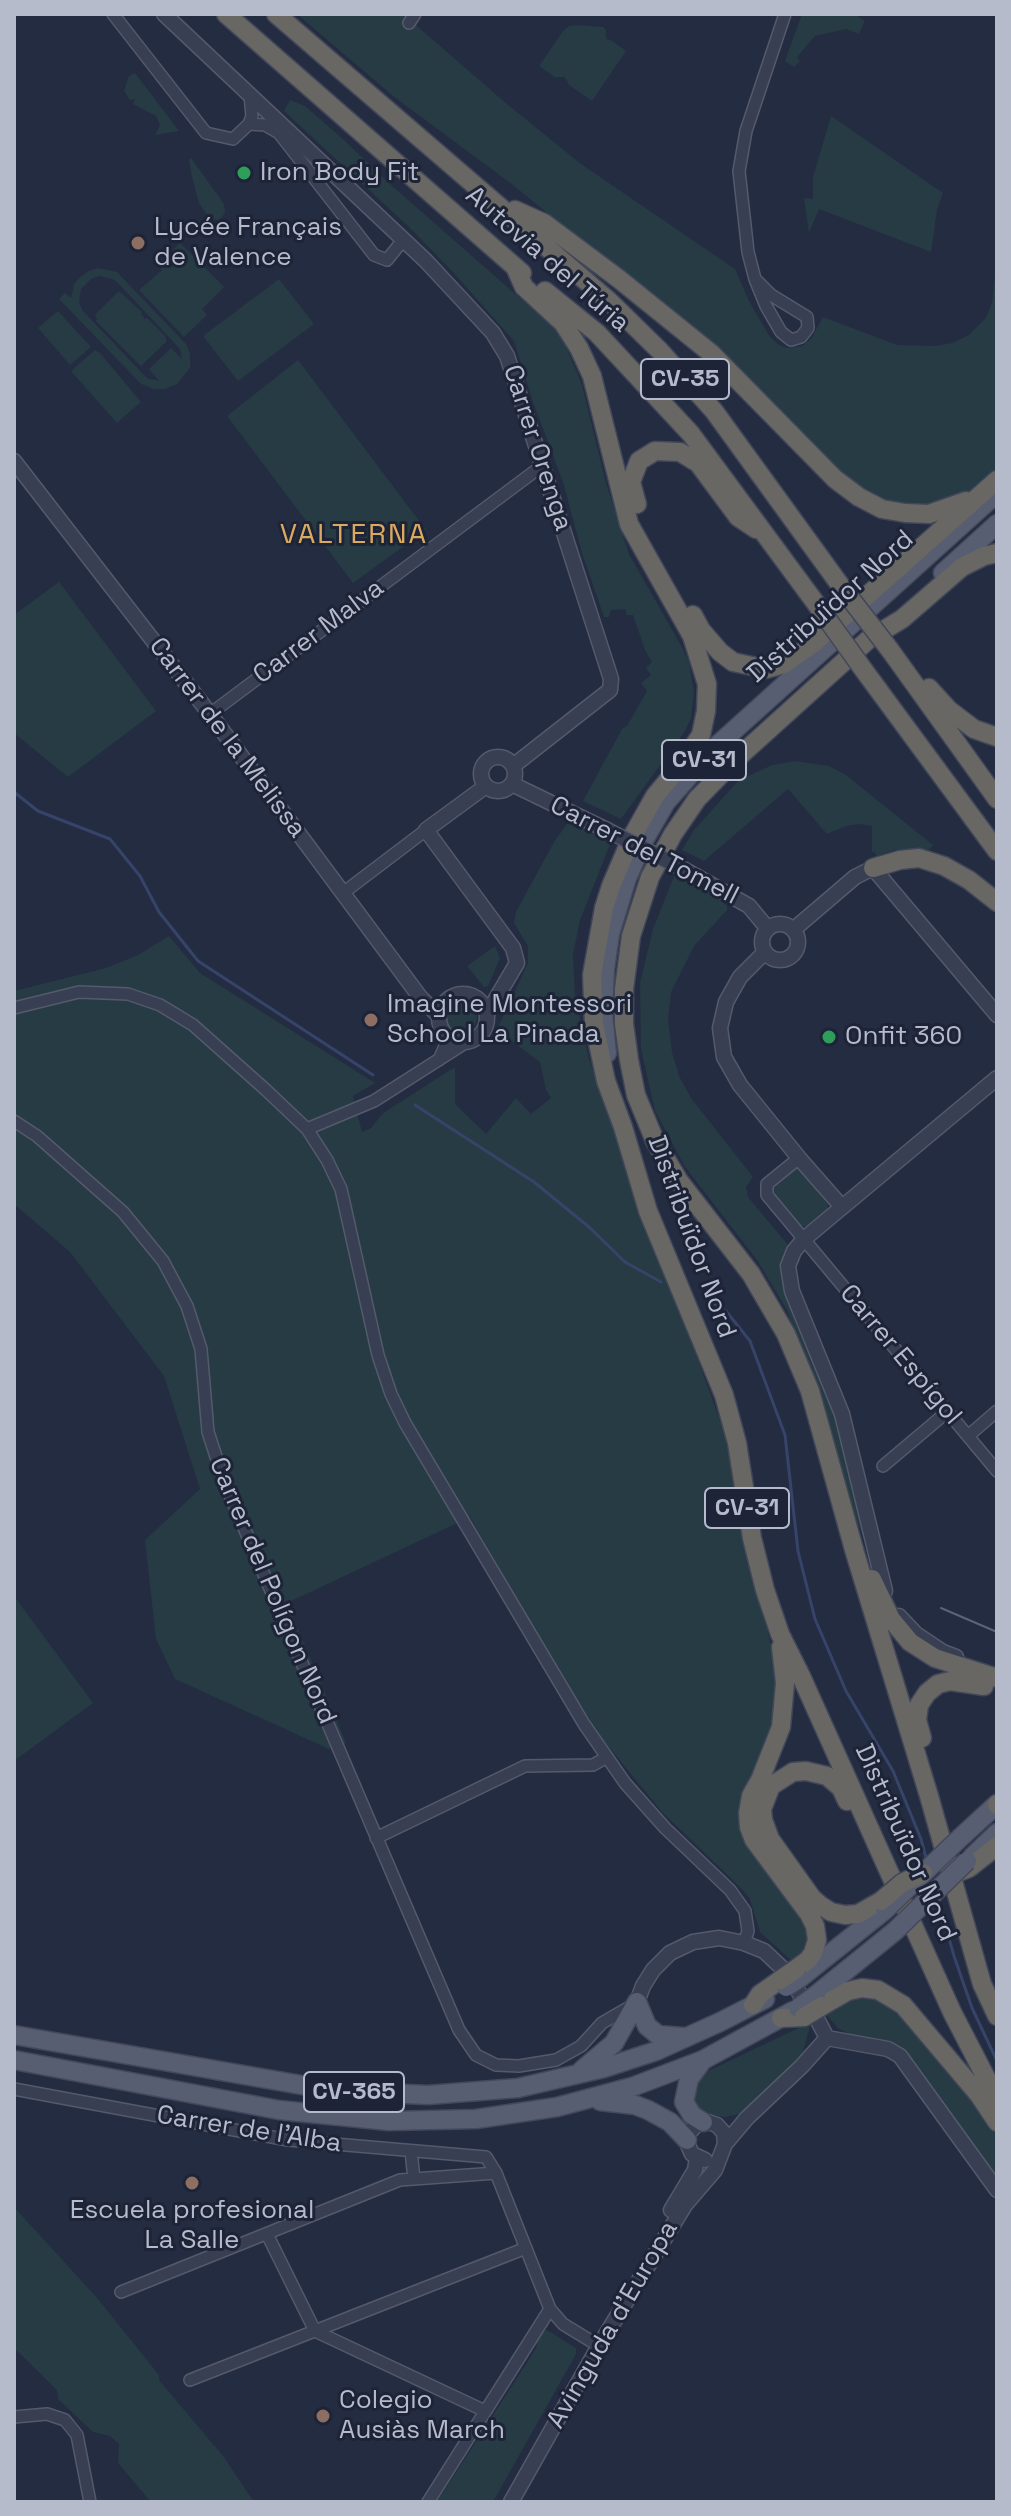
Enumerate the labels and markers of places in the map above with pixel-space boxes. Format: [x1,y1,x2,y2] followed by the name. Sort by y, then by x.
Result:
[260,157,419,189] place label: Iron Body Fit
[235,164,253,182] marker: Iron Body Fit
[154,212,342,274] place label: Lycée Français de Valence
[129,234,147,252] marker: Lycée Français de Valence
[387,989,632,1050] place label: Imagine Montessori School La Pinada
[362,1011,380,1029] marker: Imagine Montessori School La Pinada
[845,1021,962,1053] place label: Onfit 360
[820,1028,838,1046] marker: Onfit 360
[183,2174,201,2192] marker: Escuela profesional La Salle
[70,2195,314,2256] place label: Escuela profesional La Salle
[339,2385,505,2446] place label: Colegio Ausiàs March
[314,2407,332,2425] marker: Colegio Ausiàs March

